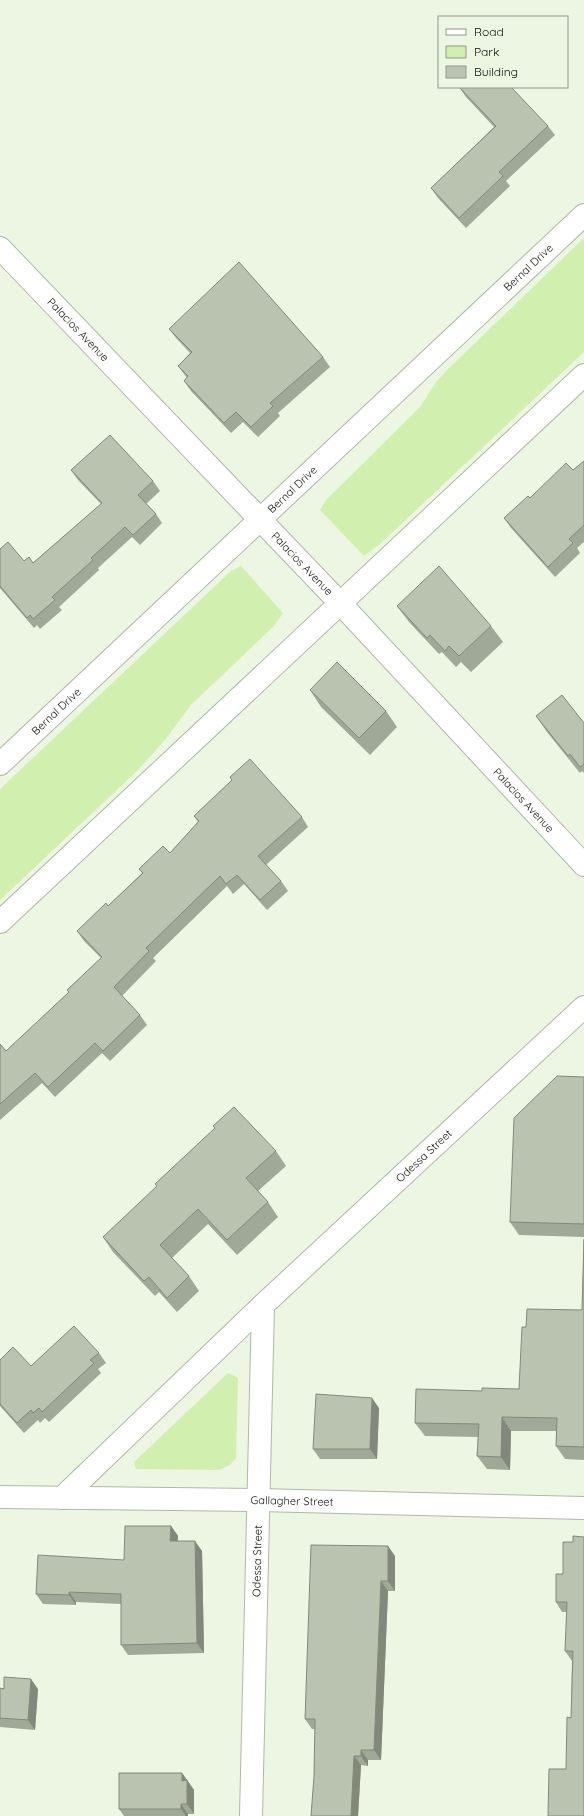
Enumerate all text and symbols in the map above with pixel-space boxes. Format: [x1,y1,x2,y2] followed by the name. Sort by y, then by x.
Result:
[438,16,568,88] legend
[474,24,504,39] text: Road
[474,44,499,59] text: Park
[474,64,518,79] text: Building
[501,241,556,294] street label: Bernal Drive
[44,295,112,364] street label: Palacios Avenue
[265,463,320,516] street label: Bernal Drive
[269,529,336,598] street label: Palacios Avenue
[28,685,84,738] street label: Bernal Drive
[490,765,557,835] street label: Palacios Avenue
[393,1126,455,1185] street label: Odessa Street
[250,1493,334,1509] street label: Gallagher Street
[249,1525,265,1597] street label: Odessa Street

